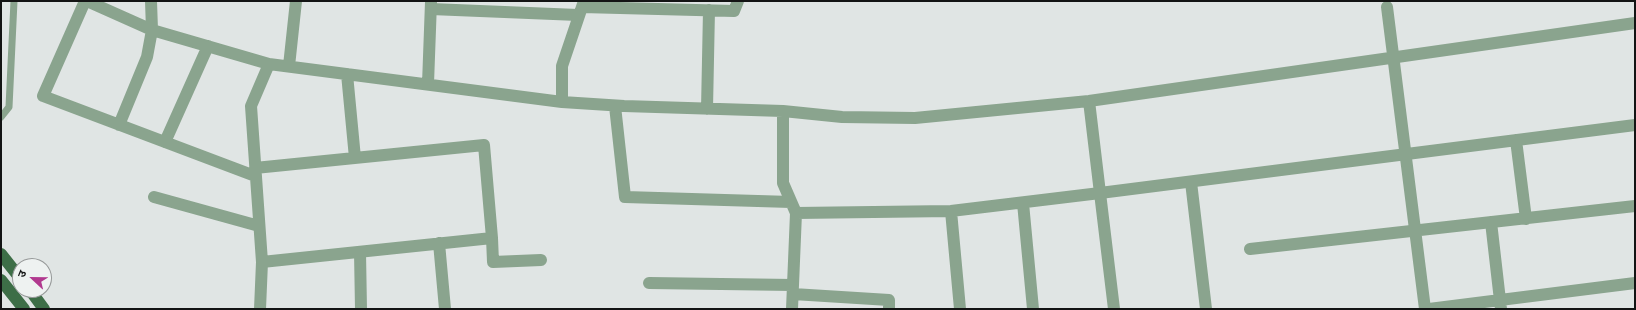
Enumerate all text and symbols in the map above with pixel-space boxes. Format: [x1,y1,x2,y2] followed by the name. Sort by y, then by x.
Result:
[12,258,52,298] north arrow
[14,268,29,279] text: उ

